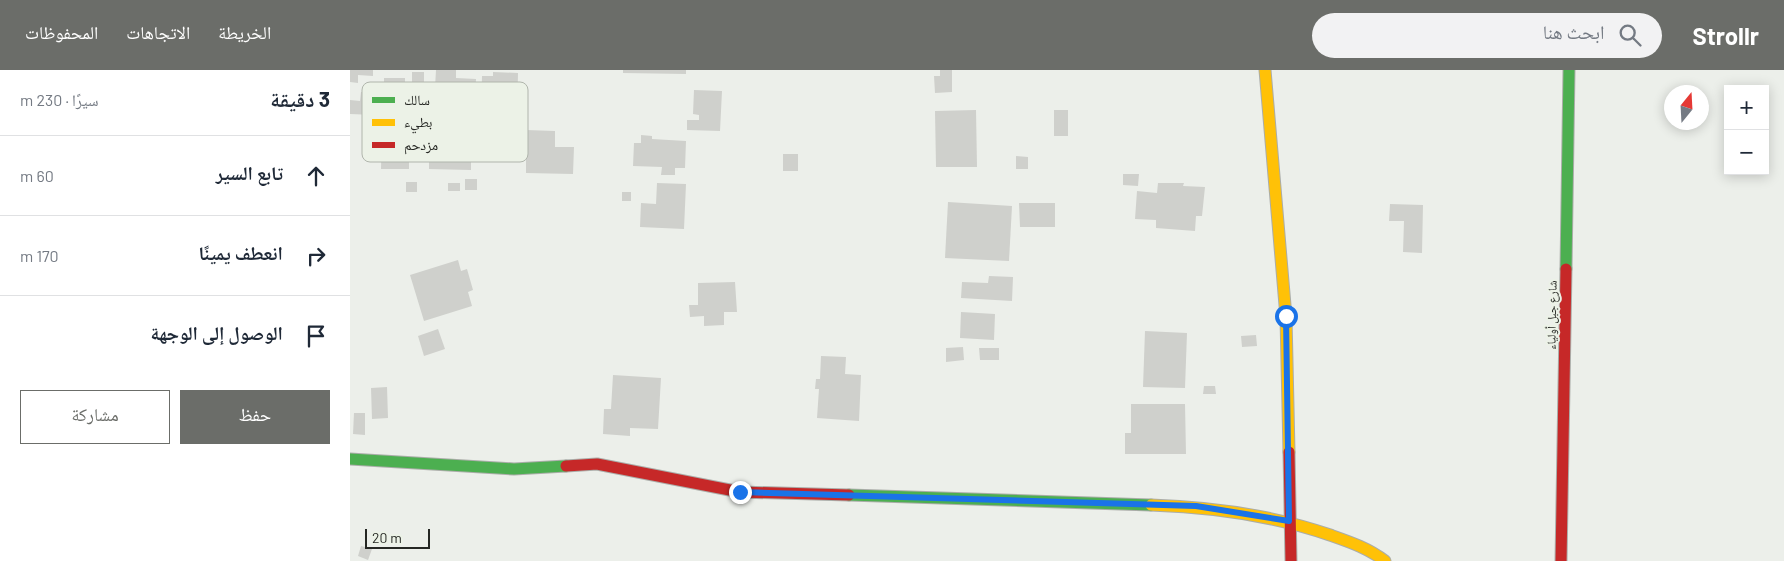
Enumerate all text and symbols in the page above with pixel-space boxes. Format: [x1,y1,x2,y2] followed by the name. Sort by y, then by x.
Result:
[1312,13,1662,58] search box
[1543,20,1604,43] text: ابحث هنا
[25,21,98,43] text: المحفوظات
[126,21,190,43] text: الاتجاهات
[218,21,271,43] text: الخريطة
[1616,21,1644,49] icon: search
[1692,21,1759,50] text: Strollr
[362,82,528,162] legend
[1664,85,1709,130] north arrow
[1724,85,1769,175] map controls
[1724,85,1769,130] button: +
[270,86,330,111] text: 3 دقيقة
[20,90,99,109] text: سيرًا · 230 m
[404,91,430,108] text: سالك
[404,113,433,134] text: بطيء
[1724,130,1769,175] button: −
[404,136,438,155] text: مزدحم
[216,161,283,184] text: تابع السير
[302,162,330,190] icon: ahead
[20,166,54,185] text: 60 m
[199,241,283,264] text: انعطف يمينًا
[302,242,330,270] icon: right
[20,246,59,265] text: 170 m
[1543,280,1561,350] street label: شارع جبل أولياء
[1275,305,1298,328] route start
[150,321,283,344] text: الوصول إلى الوجهة
[302,322,330,350] icon: arrive
[20,390,170,444] button: مشاركة
[180,390,330,444] button: حفظ
[729,481,752,504] route end
[365,526,430,549] scale bar
[372,529,402,546] text: 20 m

